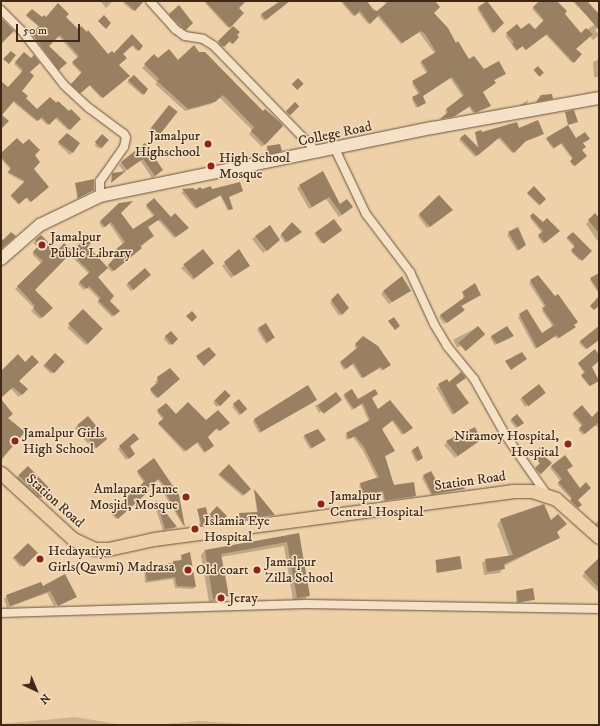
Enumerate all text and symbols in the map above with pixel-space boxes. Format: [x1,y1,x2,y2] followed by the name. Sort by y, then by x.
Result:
[18,16,82,42] scale bar
[23,23,47,38] text: 50 m
[297,118,373,150] street label: College Road
[135,128,200,160] place label: Jamalpur Highschool
[203,139,213,149] marker: Jamalpur Highschool
[219,150,290,182] place label: High School Mosque
[206,161,216,171] marker: High School Mosque
[50,229,131,262] place label: Jamalpur Public Library
[37,240,47,250] marker: Jamalpur Public Library
[23,425,104,458] place label: Jamalpur Girls High School
[454,428,559,460] place label: Niramoy Hospital, Hospital
[10,436,20,446] marker: Jamalpur Girls High School
[562,438,574,450] marker: Niramoy Hospital, Hospital
[433,468,507,494] street label: Station Road
[23,471,87,531] street label: Station Road
[89,481,178,514] place label: Amlapara Jame Mosjid, Mosque
[330,488,423,520] place label: Jamalpur Central Hospital
[181,492,191,502] marker: Amlapara Jame Mosjid, Mosque
[315,498,327,510] marker: Jamalpur Central Hospital
[204,513,270,546] place label: Islamia Eye Hospital
[189,523,201,535] marker: Islamia Eye Hospital
[48,543,175,576] place label: Hedayatiya Girls(Qawmi) Madrasa
[35,554,45,564] marker: Hedayatiya Girls(Qawmi) Madrasa
[265,554,333,586] place label: Jamalpur Zilla School
[196,562,248,578] place label: Old coart
[183,565,193,575] marker: Old coart
[252,565,262,575] marker: Jamalpur Zilla School
[229,590,258,606] place label: Jeray
[216,593,226,603] marker: Jeray
[16,670,56,710] north arrow
[36,690,52,707] text: N

